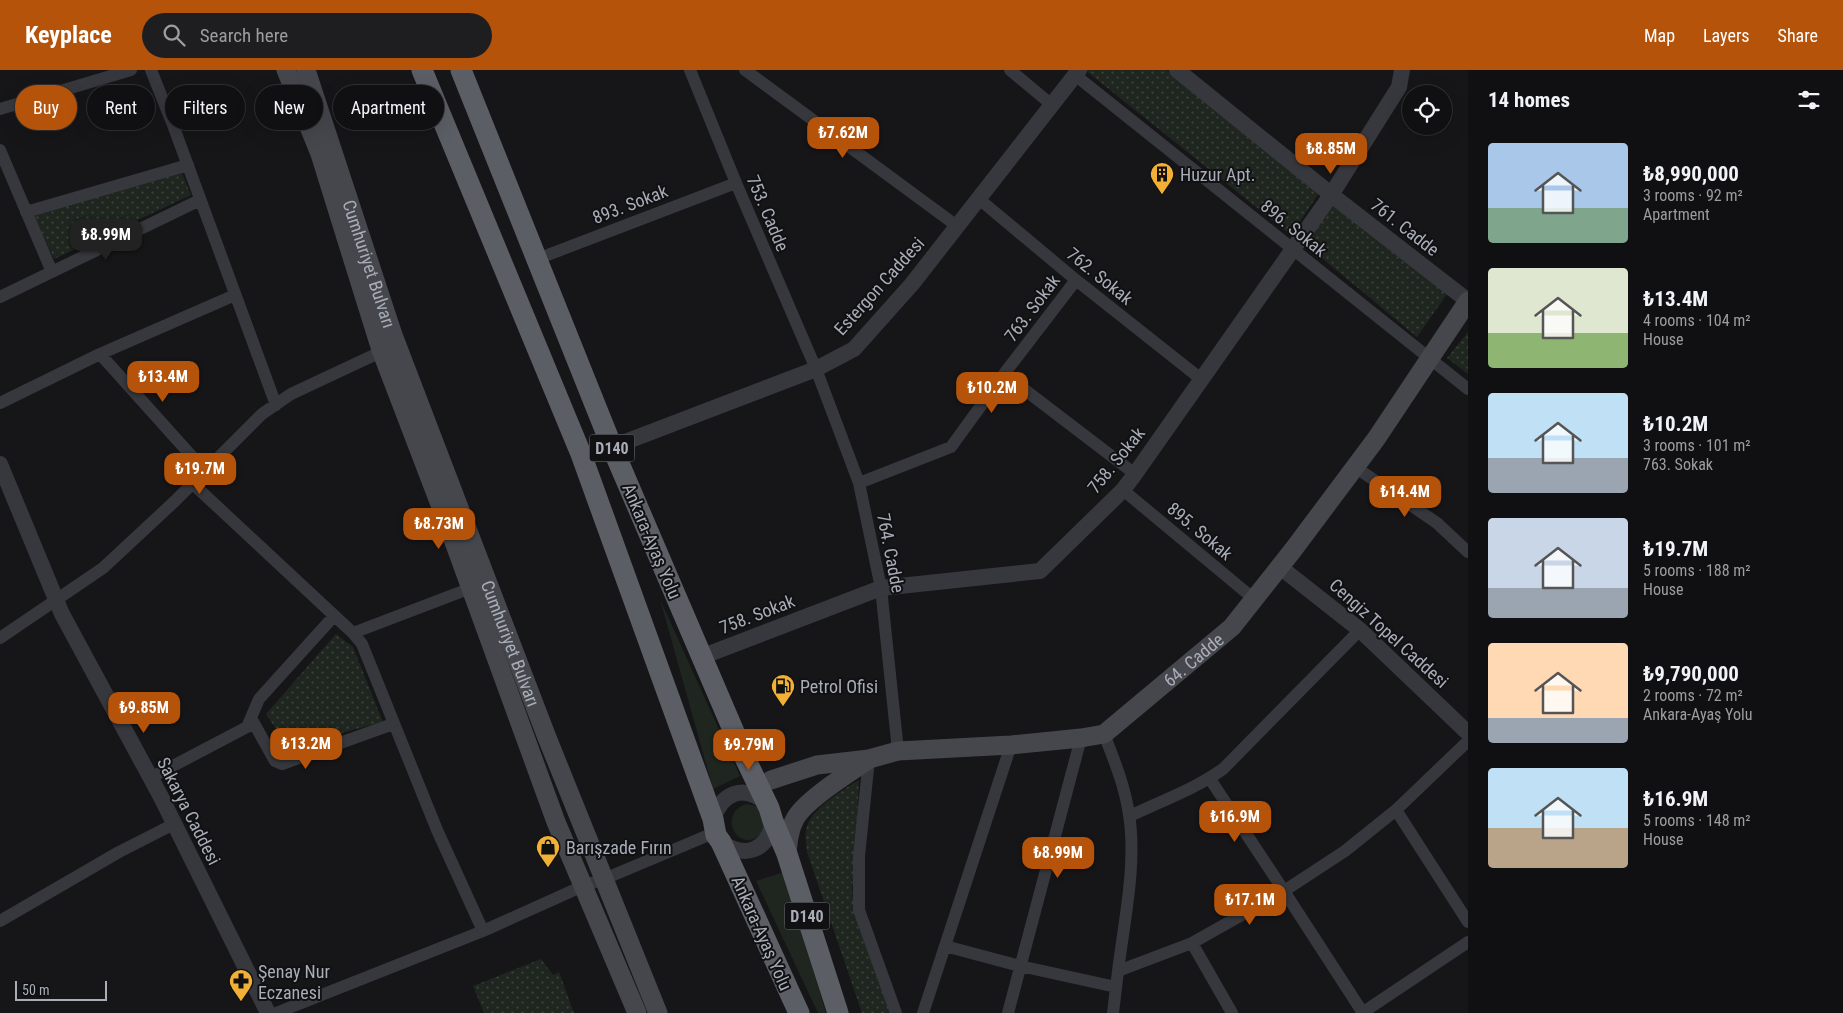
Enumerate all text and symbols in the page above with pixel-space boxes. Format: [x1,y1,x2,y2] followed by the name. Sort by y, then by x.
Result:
[142,13,492,58] search box
[25,21,112,49] text: Keyplace
[160,21,188,49] icon: search
[200,24,288,47] text: Search here
[1644,25,1675,46] text: Map
[1703,25,1750,46] text: Layers
[1778,25,1818,46] text: Share
[15,85,77,130] chip: Buy
[87,85,155,130] chip: Rent
[165,85,245,130] chip: Filters
[255,85,323,130] chip: New
[333,85,444,130] chip: Apartment
[1402,85,1452,135] map controls
[1402,85,1452,135] button: locate
[1795,86,1823,114] icon: filters
[1488,88,1570,112] text: 14 homes
[802,116,884,159] pin: ₺7.62M
[818,123,868,142] text: ₺7.62M
[1290,132,1372,175] pin: ₺8.85M
[1306,139,1356,158] text: ₺8.85M
[1149,161,1175,195] building icon: Huzur Apt.
[1643,162,1739,186] text: ₺8,990,000
[1528,163,1588,223] icon: home
[1180,164,1255,185] place label: Huzur Apt.
[743,172,793,254] street label: 753. Cadde
[589,180,671,228] street label: 893. Sokak
[1643,186,1743,205] text: 3 rooms · 92 m²
[1367,194,1443,260] street label: 761. Cadde
[1257,195,1331,261] street label: 896. Sokak
[339,197,400,330] street label: Cumhuriyet Bulvarı
[1643,205,1710,224] text: Apartment
[65,218,147,261] pin: ₺8.99M
[81,225,131,244] text: ₺8.99M
[830,233,928,339] street label: Estergon Caddesi
[1063,243,1137,309] street label: 762. Sokak
[1000,270,1064,346] street label: 763. Sokak
[1643,287,1708,311] text: ₺13.4M
[1528,288,1588,348] icon: home
[1643,311,1751,330] text: 4 rooms · 104 m²
[1643,330,1683,349] text: House
[122,360,204,403] pin: ₺13.4M
[138,367,188,386] text: ₺13.4M
[951,372,1033,414] pin: ₺10.2M
[967,378,1017,397] text: ₺10.2M
[1643,412,1708,436] text: ₺10.2M
[1528,413,1588,473] icon: home
[1083,423,1149,497] street label: 758. Sokak
[590,434,634,462] road number: D140
[1643,436,1751,455] text: 3 rooms · 101 m²
[159,452,241,495] pin: ₺19.7M
[1643,455,1713,474] text: 763. Sokak
[175,459,225,478] text: ₺19.7M
[1364,476,1446,518] pin: ₺14.4M
[618,480,686,602] street label: Ankara-Ayaş Yolu
[1380,482,1430,501] text: ₺14.4M
[1163,498,1237,564] street label: 895. Sokak
[398,508,480,550] pin: ₺8.73M
[873,511,909,595] street label: 764. Cadde
[414,514,464,533] text: ₺8.73M
[1643,537,1708,561] text: ₺19.7M
[1528,538,1588,598] icon: home
[1643,561,1751,580] text: 5 rooms · 188 m²
[1325,574,1453,692] street label: Cengiz Topel Caddesi
[477,577,545,709] street label: Cumhuriyet Bulvarı
[1643,580,1683,599] text: House
[716,590,798,638] street label: 758. Sokak
[1159,628,1228,690] street label: 64. Cadde
[1643,662,1739,686] text: ₺9,790,000
[1528,663,1588,723] icon: home
[770,673,796,707] fuel station icon: Petrol Ofisi
[800,676,878,697] place label: Petrol Ofisi
[1643,686,1743,705] text: 2 rooms · 72 m²
[103,692,185,734] pin: ₺9.85M
[119,698,169,717] text: ₺9.85M
[1643,705,1752,724] text: Ankara-Ayaş Yolu
[265,728,347,770] pin: ₺13.2M
[708,728,790,771] pin: ₺9.79M
[281,734,331,753] text: ₺13.2M
[724,735,774,754] text: ₺9.79M
[153,754,225,868] street label: Sakarya Caddesi
[1643,787,1708,811] text: ₺16.9M
[1528,788,1588,848] icon: home
[1194,800,1276,843] pin: ₺16.9M
[1210,807,1260,826] text: ₺16.9M
[1643,811,1751,830] text: 5 rooms · 148 m²
[1643,830,1683,849] text: House
[535,834,561,868] shop icon: Barışzade Fırın
[1017,836,1099,879] pin: ₺8.99M
[566,837,672,858] place label: Barışzade Fırın
[1033,843,1083,862] text: ₺8.99M
[727,873,797,993] street label: Ankara-Ayaş Yolu
[1209,884,1291,926] pin: ₺17.1M
[1225,890,1275,909] text: ₺17.1M
[784,902,830,929] road number: D140
[258,961,330,1003] place label: Şenay Nur Eczanesi
[228,968,254,1002] pharmacy icon: Şenay Nur Eczanesi
[15,978,108,1001] scale bar
[22,982,50,998] text: 50 m

